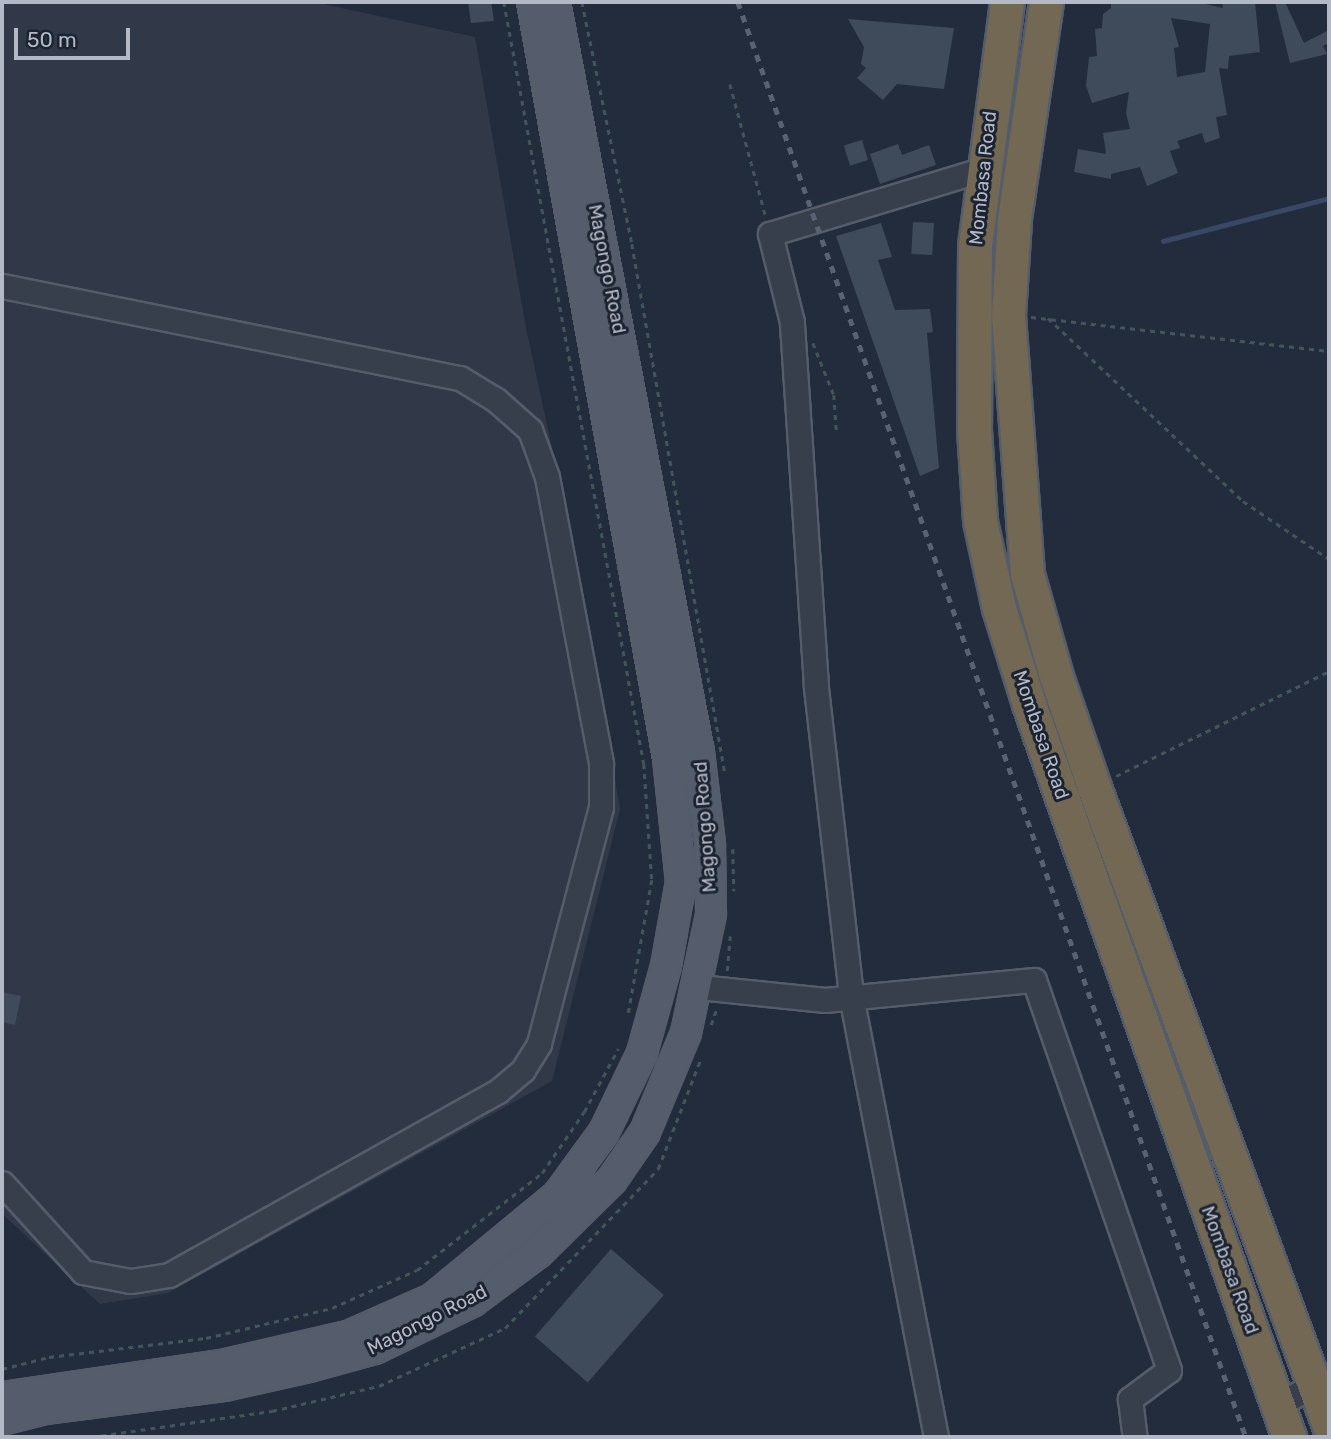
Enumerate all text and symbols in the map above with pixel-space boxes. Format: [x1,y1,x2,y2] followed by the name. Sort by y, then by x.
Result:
[18,14,133,58] scale bar
[27,27,77,52] text: 50 m
[965,110,1001,246] street label: Mombasa Road
[583,202,631,336] street label: Magongo Road
[1008,668,1074,802] street label: Mombasa Road
[689,761,721,893] street label: Magongo Road
[1196,1203,1264,1337] street label: Mombasa Road
[363,1280,491,1360] street label: Magongo Road

